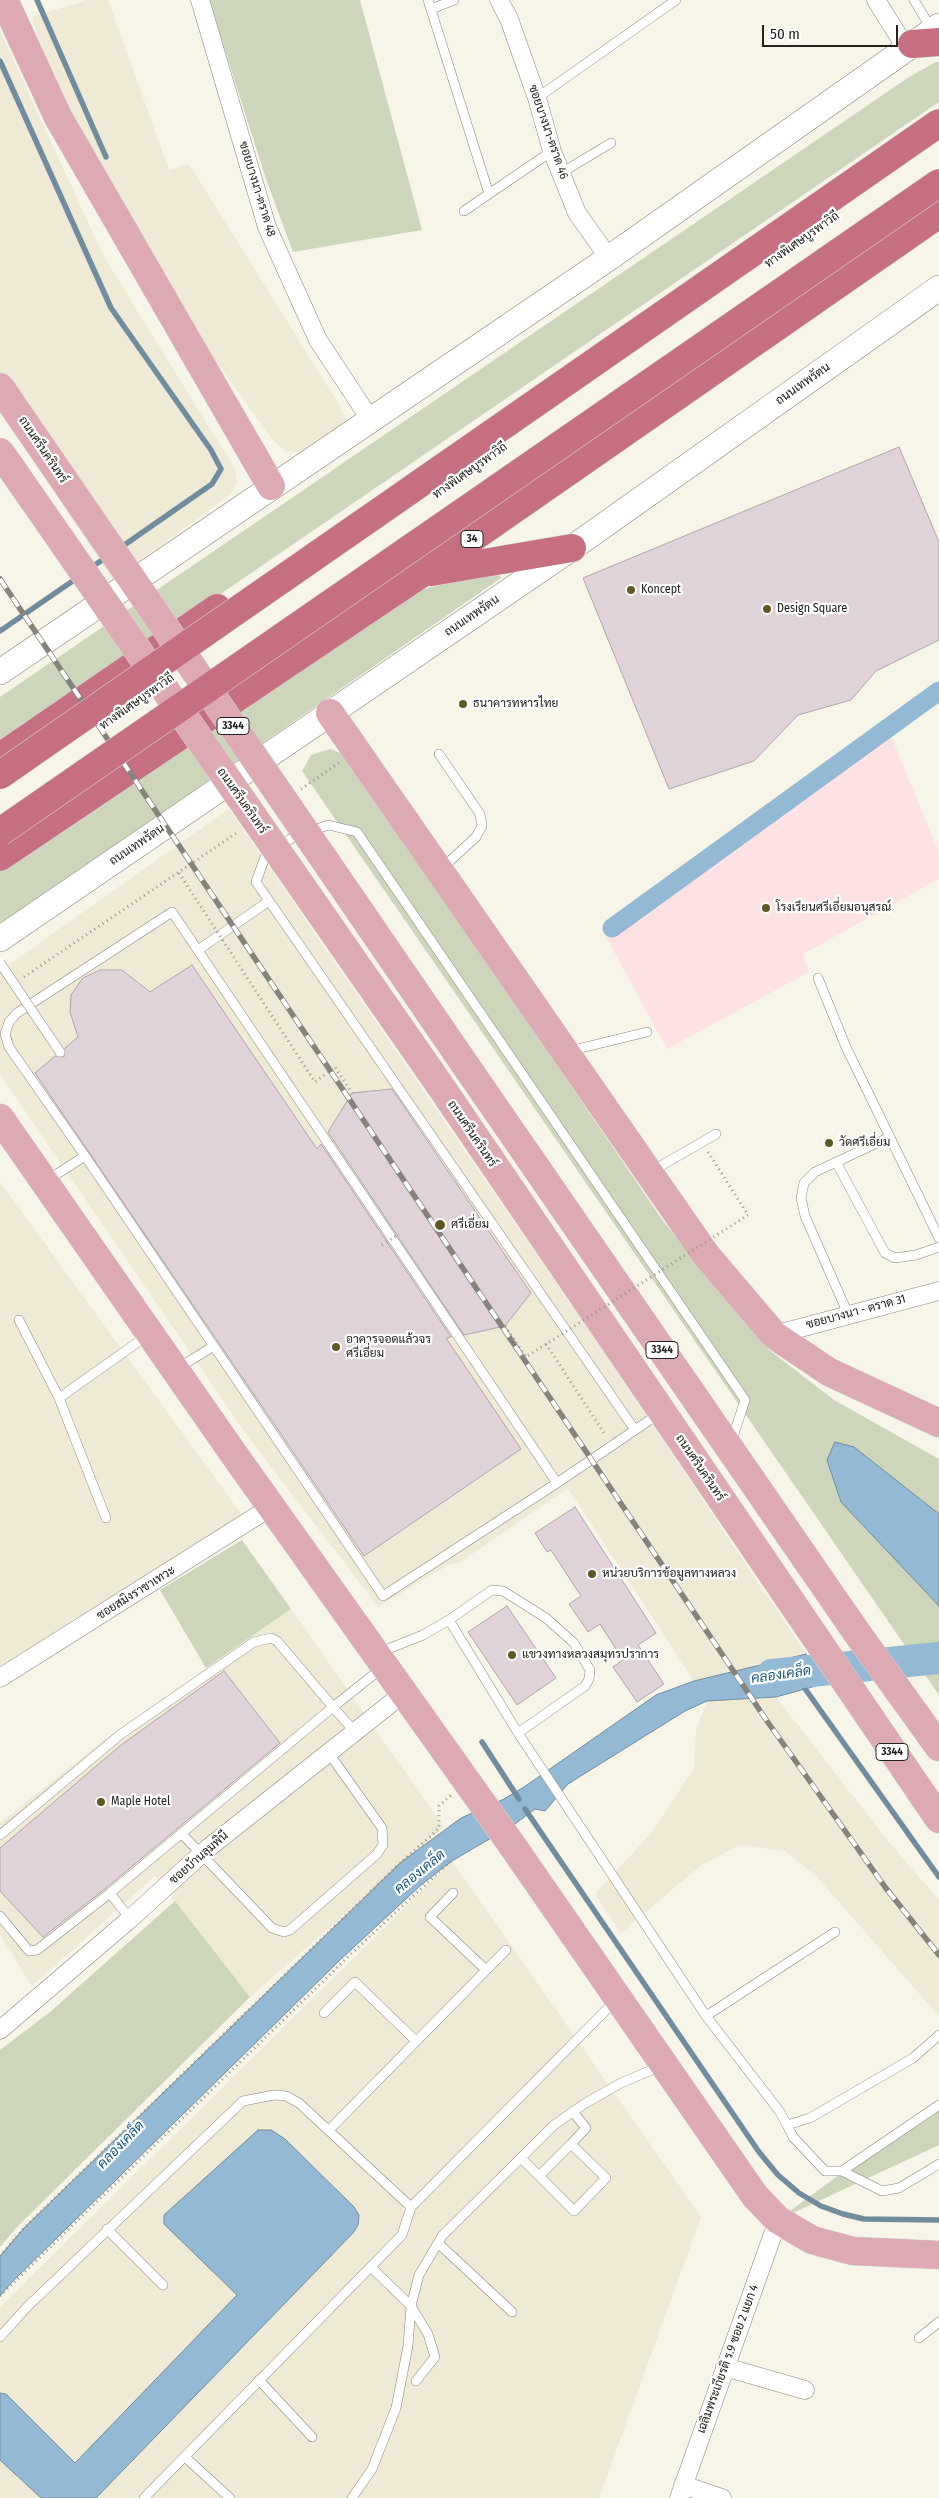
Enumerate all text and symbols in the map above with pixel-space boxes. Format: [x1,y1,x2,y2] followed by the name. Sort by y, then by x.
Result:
[764,15,900,47] scale bar
[770,25,800,43] text: 50 m
[525,83,571,181] street label: ซอยบางนา-ตราด 46
[236,140,278,238] street label: ซอยบางนา-ตราด 48
[762,209,842,271] street label: ทางพิเศษบูรพาวิถี
[773,360,833,408] street label: ถนนเทพรัตน
[15,414,71,486] street label: ถนนศรีนครินทร์
[430,440,510,502] street label: ทางพิเศษบูรพาวิถี
[461,530,483,548] road number: 34
[641,583,681,597] place label: Koncept
[625,584,637,596] marker: Koncept
[442,592,502,640] street label: ถนนเทพรัตน
[777,602,847,616] place label: Design Square
[761,603,773,615] marker: Design Square
[97,671,177,733] street label: ทางพิเศษบูรพาวิถี
[473,697,558,711] place label: ธนาคารทหารไทย
[457,698,469,710] marker: ธนาคารทหารไทย
[217,718,249,734] road number: 3344
[214,765,270,837] street label: ถนนศรีนครินทร์
[107,821,167,869] street label: ถนนเทพรัตน
[776,901,891,915] place label: โรงเรียนศรีเอี่ยมอนุสรณ์
[760,902,772,914] marker: โรงเรียนศรีเอี่ยมอนุสรณ์
[444,1098,500,1170] street label: ถนนศรีนครินทร์
[839,1136,890,1150] place label: วัดศรีเอี่ยม
[823,1137,835,1149] marker: วัดศรีเอี่ยม
[433,1218,447,1232] marker: ศรีเอี่ยม
[451,1218,489,1232] place label: ศรีเอี่ยม
[805,1292,907,1332] street label: ซอยบางนา - ตราด 31
[346,1333,431,1361] place label: อาคารจอดแล้วจร ศรีเอี่ยม
[330,1341,342,1353] marker: อาคารจอดแล้วจร ศรีเอี่ยม
[646,1342,678,1358] road number: 3344
[672,1432,728,1504] street label: ถนนศรีนครินทร์
[94,1563,178,1623] street label: ซอยสมิงราชาเทวะ
[602,1567,736,1581] place label: หน่วยบริการข้อมูลทางหลวง
[586,1568,598,1580] marker: หน่วยบริการข้อมูลทางหลวง
[522,1648,659,1662] place label: แขวงทางหลวงสมุทรปราการ
[506,1649,518,1661] marker: แขวงทางหลวงสมุทรปราการ
[750,1662,812,1688] water label: คลองเคล็ด
[876,1744,908,1760] road number: 3344
[111,1795,170,1809] place label: Maple Hotel
[95,1796,107,1808] marker: Maple Hotel
[167,1829,231,1887] street label: ซอยบ้านลุมพินี
[391,1846,449,1898] water label: คลองเคล็ด
[94,2117,148,2173] water label: คลองเคล็ด
[694,2283,762,2435] street label: เฉลิมพระเกียรติ ร.9 ซอย 2 แยก 4

